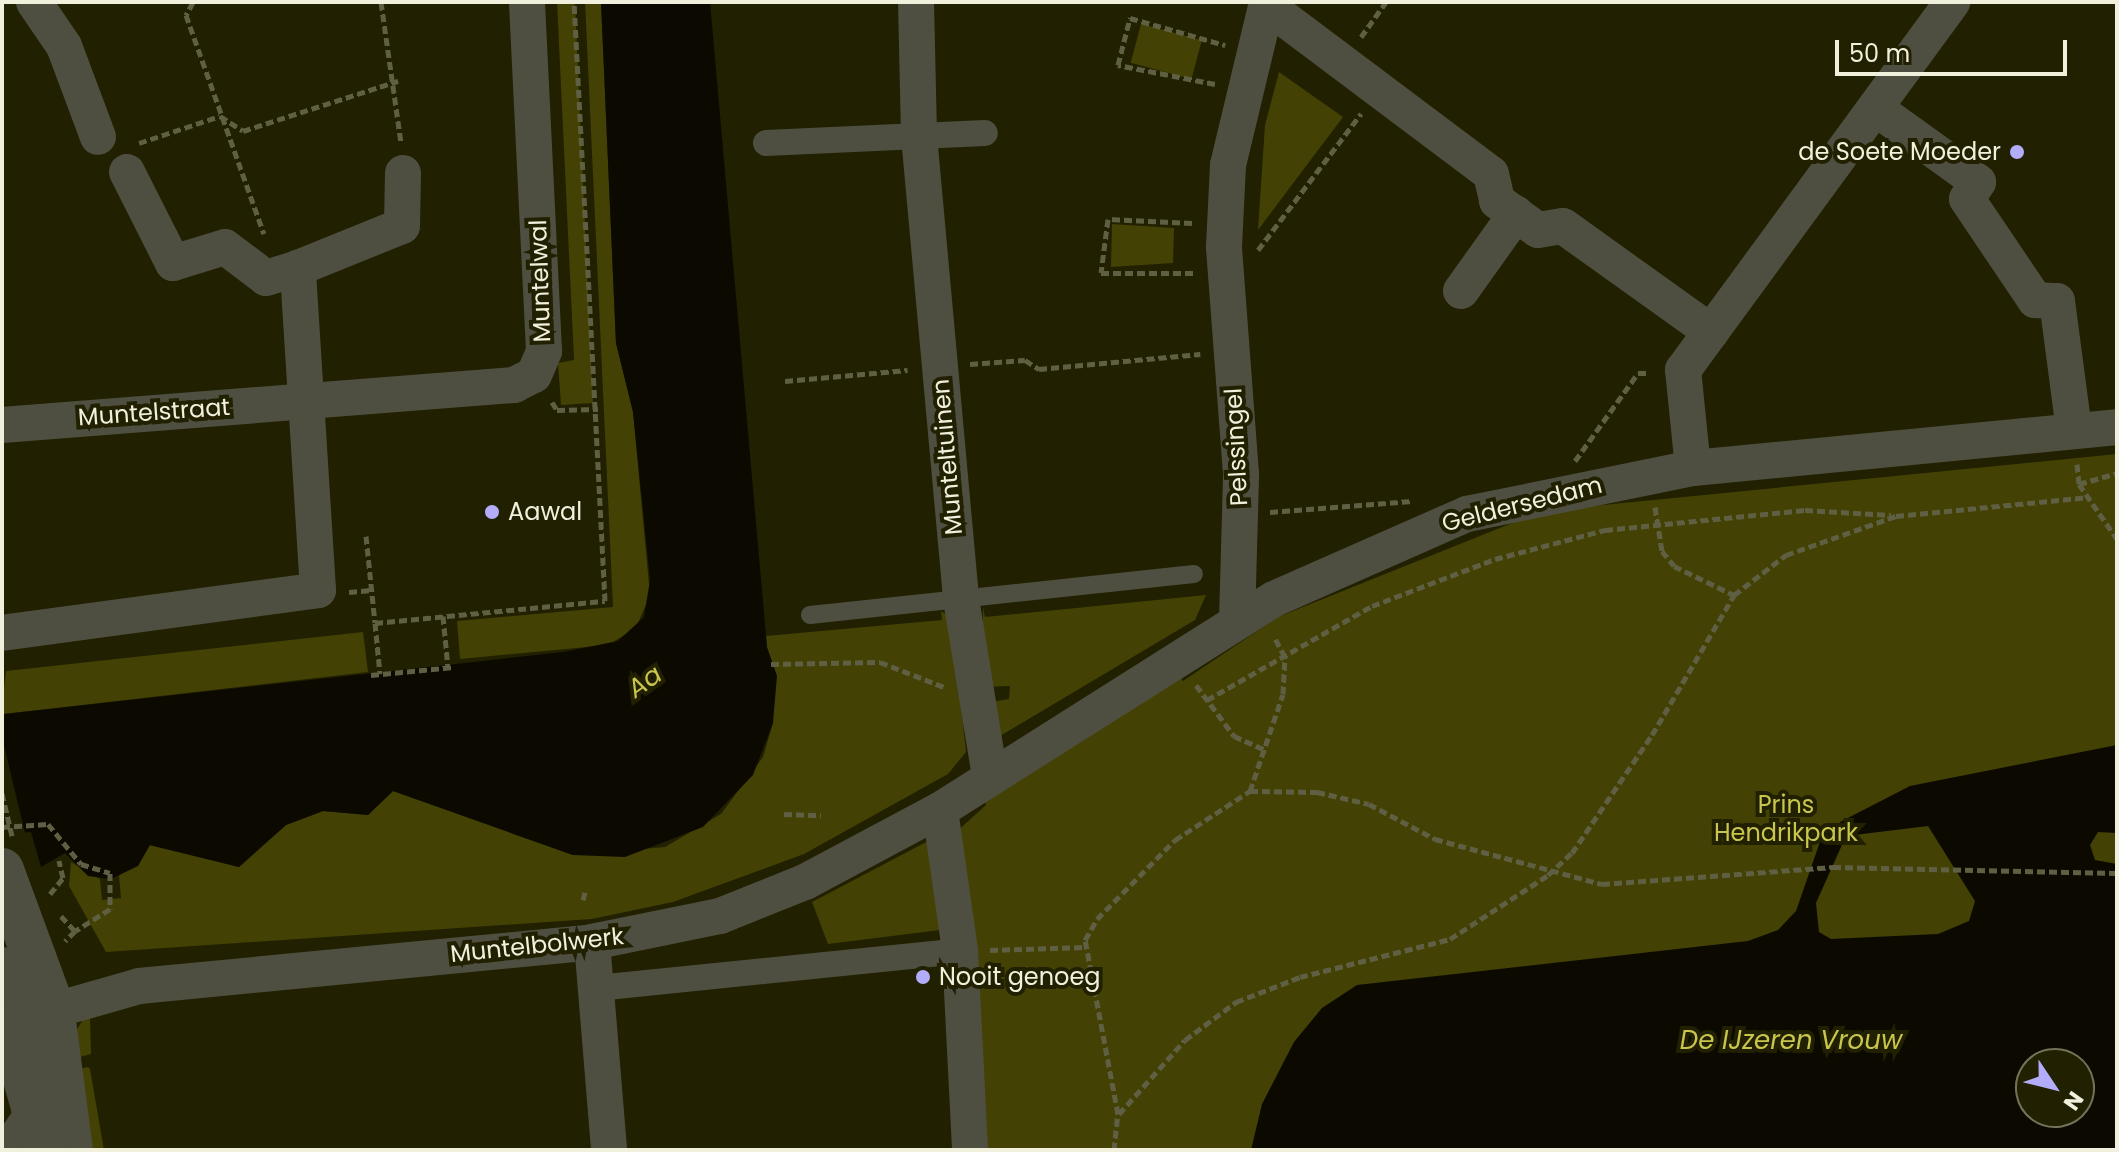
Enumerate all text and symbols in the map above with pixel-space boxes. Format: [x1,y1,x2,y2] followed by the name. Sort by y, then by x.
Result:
[1839,24,2071,74] scale bar
[1849,37,1910,70] text: 50 m
[1798,138,2001,166] place label: de Soete Moeder
[2008,143,2026,161] marker: de Soete Moeder
[523,219,557,343] street label: Muntelwal
[926,378,968,536] street label: Munteltuinen
[1219,387,1253,507] street label: Pelssingel
[77,392,231,432] street label: Muntelstraat
[1439,470,1605,538] street label: Geldersedam
[508,498,582,526] place label: Aawal
[483,503,501,521] marker: Aawal
[622,659,668,705] water label: Aa
[1714,791,1858,847] park label: Prins Hendrikpark
[449,922,625,968] street label: Muntelbolwerk
[939,963,1101,991] place label: Nooit genoeg
[914,968,932,986] marker: Nooit genoeg
[1680,1025,1902,1057] water label: De IJzeren Vrouw
[2015,1048,2095,1128] north arrow
[2056,1085,2091,1117] text: N

